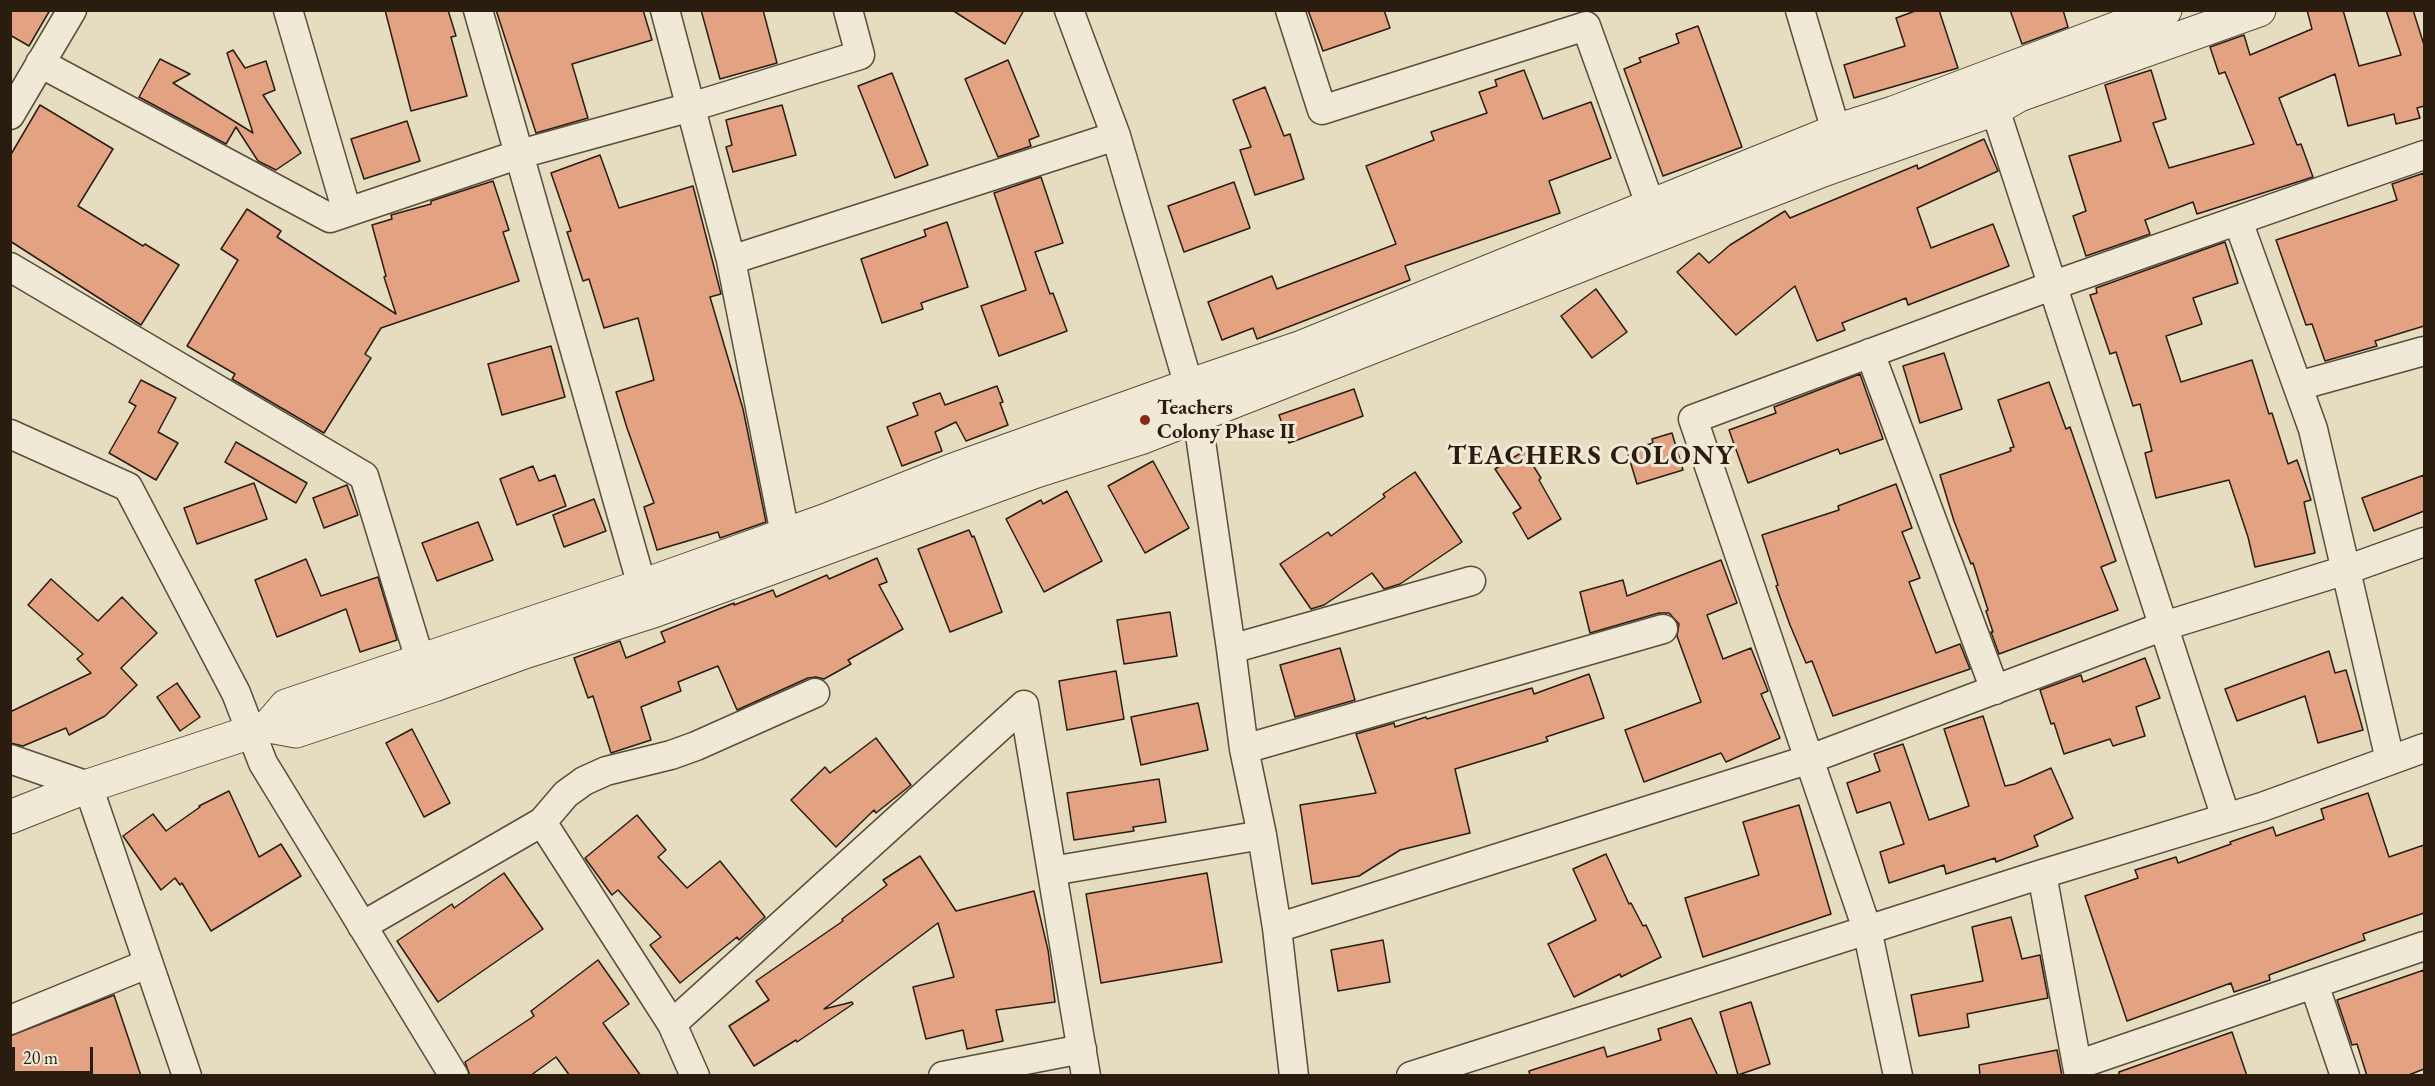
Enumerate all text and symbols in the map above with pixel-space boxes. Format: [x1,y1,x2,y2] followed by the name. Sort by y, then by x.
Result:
[1157,395,1295,445] place label: Teachers Colony Phase II
[1138,413,1152,427] marker: Teachers Colony Phase II
[1447,441,1735,473] district label: TEACHERS COLONY
[15,1035,96,1073] scale bar
[23,1046,58,1069] text: 20 m

